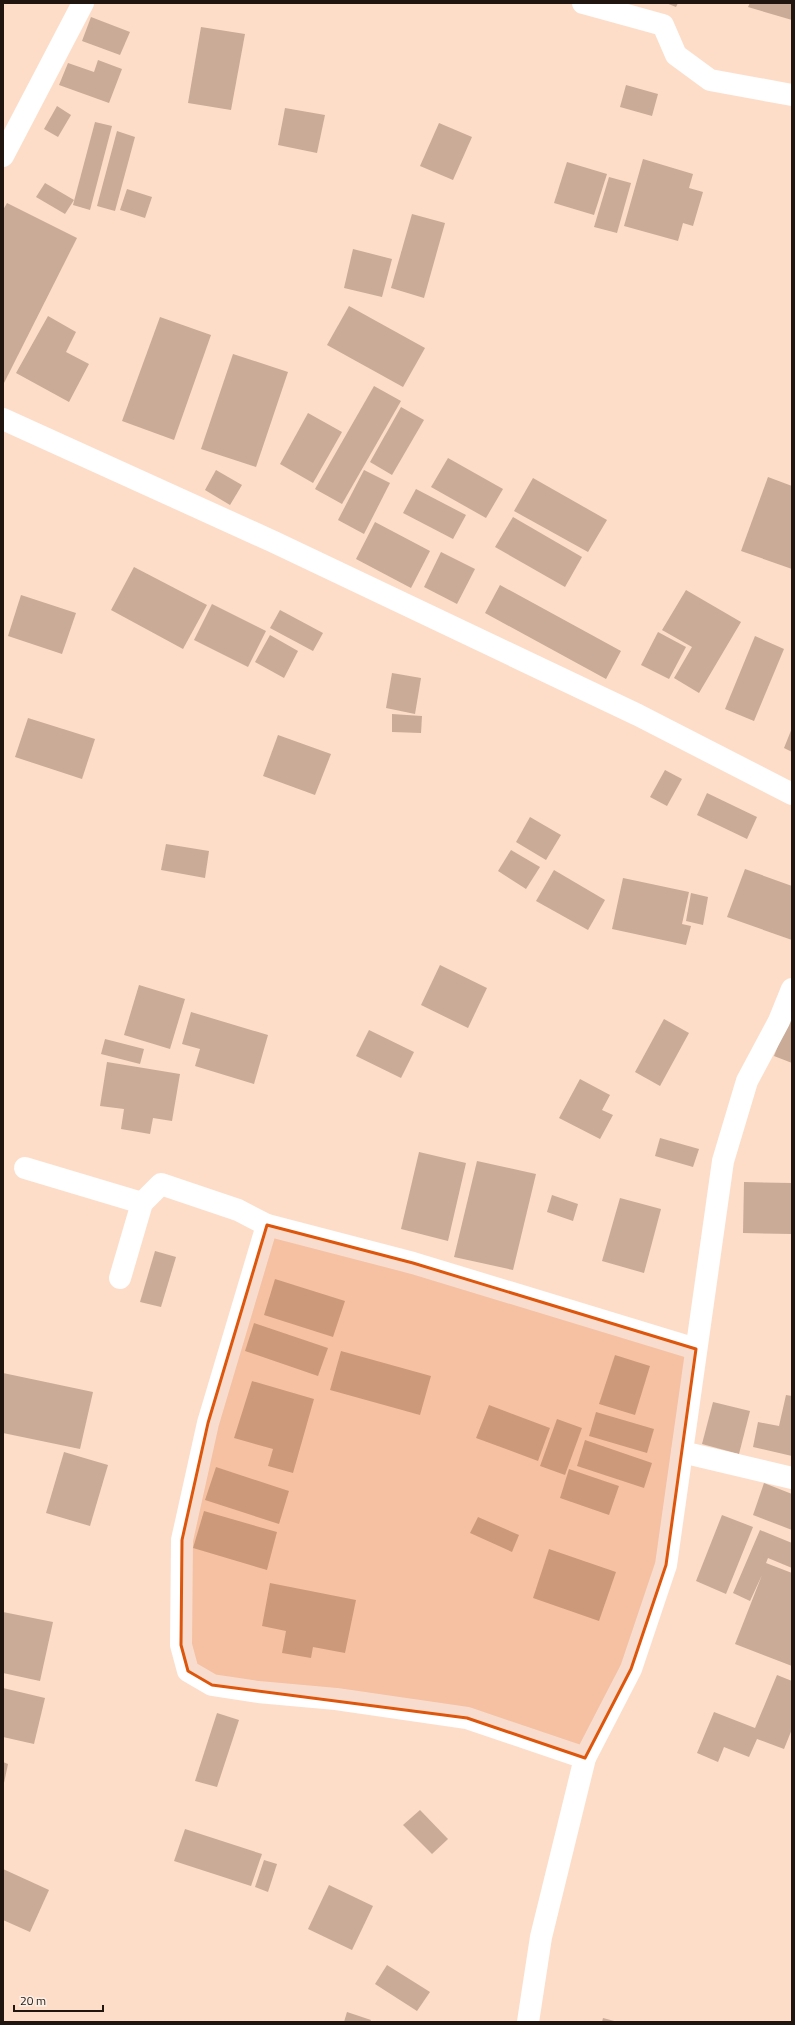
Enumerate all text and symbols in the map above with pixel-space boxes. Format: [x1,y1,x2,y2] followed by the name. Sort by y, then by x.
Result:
[14,1987,103,2013] scale bar
[20,1991,46,2010] text: 20 m

